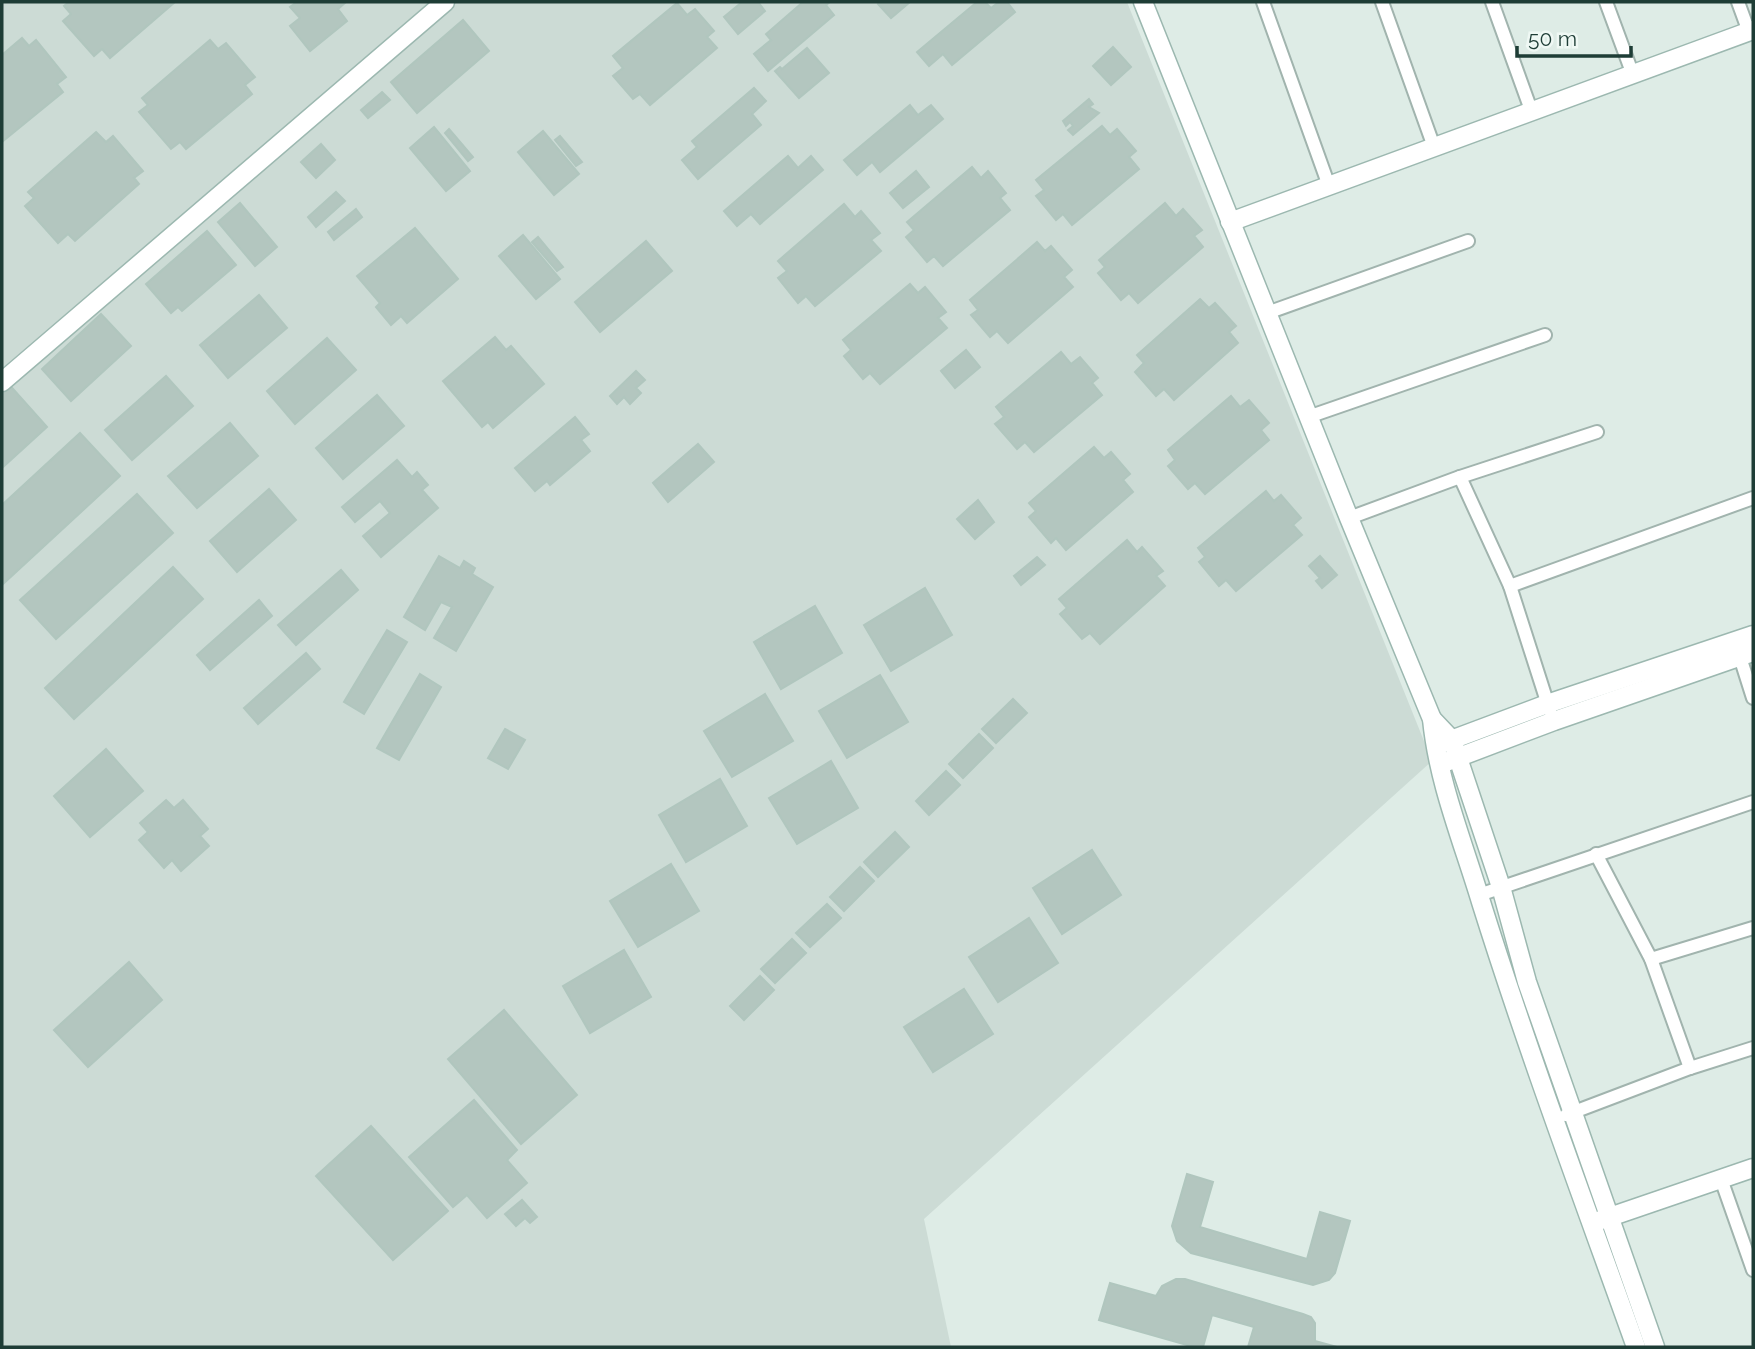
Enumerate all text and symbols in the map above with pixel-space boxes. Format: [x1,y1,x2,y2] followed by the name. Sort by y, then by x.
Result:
[1517,14,1631,58] scale bar
[1528,26,1577,51] text: 50 m

